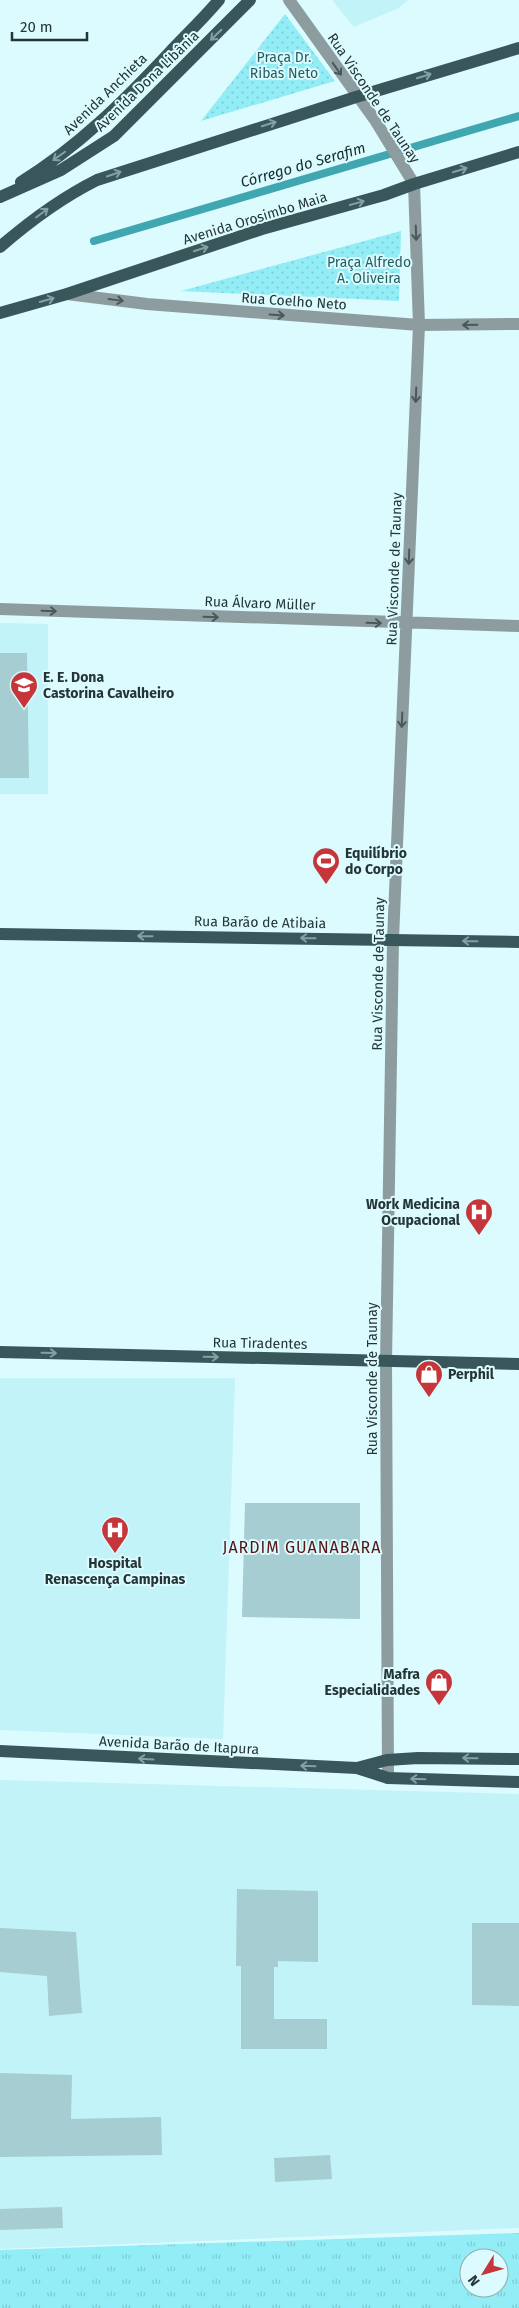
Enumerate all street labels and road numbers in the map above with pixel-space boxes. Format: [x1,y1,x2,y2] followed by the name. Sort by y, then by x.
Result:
[92,27,203,135] street label: Avenida Dona Libânia
[324,30,424,167] street label: Rua Visconde de Taunay
[60,50,151,139] street label: Avenida Anchieta
[181,188,329,249] street label: Avenida Orosimbo Maia
[241,289,347,314] street label: Rua Coelho Neto
[383,492,406,646] street label: Rua Visconde de Taunay
[204,592,317,614] street label: Rua Álvaro Müller
[369,897,388,1051] street label: Rua Visconde de Taunay
[194,913,326,932] street label: Rua Barão de Atibaia
[364,1302,381,1456] street label: Rua Visconde de Taunay
[212,1334,308,1353] street label: Rua Tiradentes
[98,1733,259,1758] street label: Avenida Barão de Itapura

